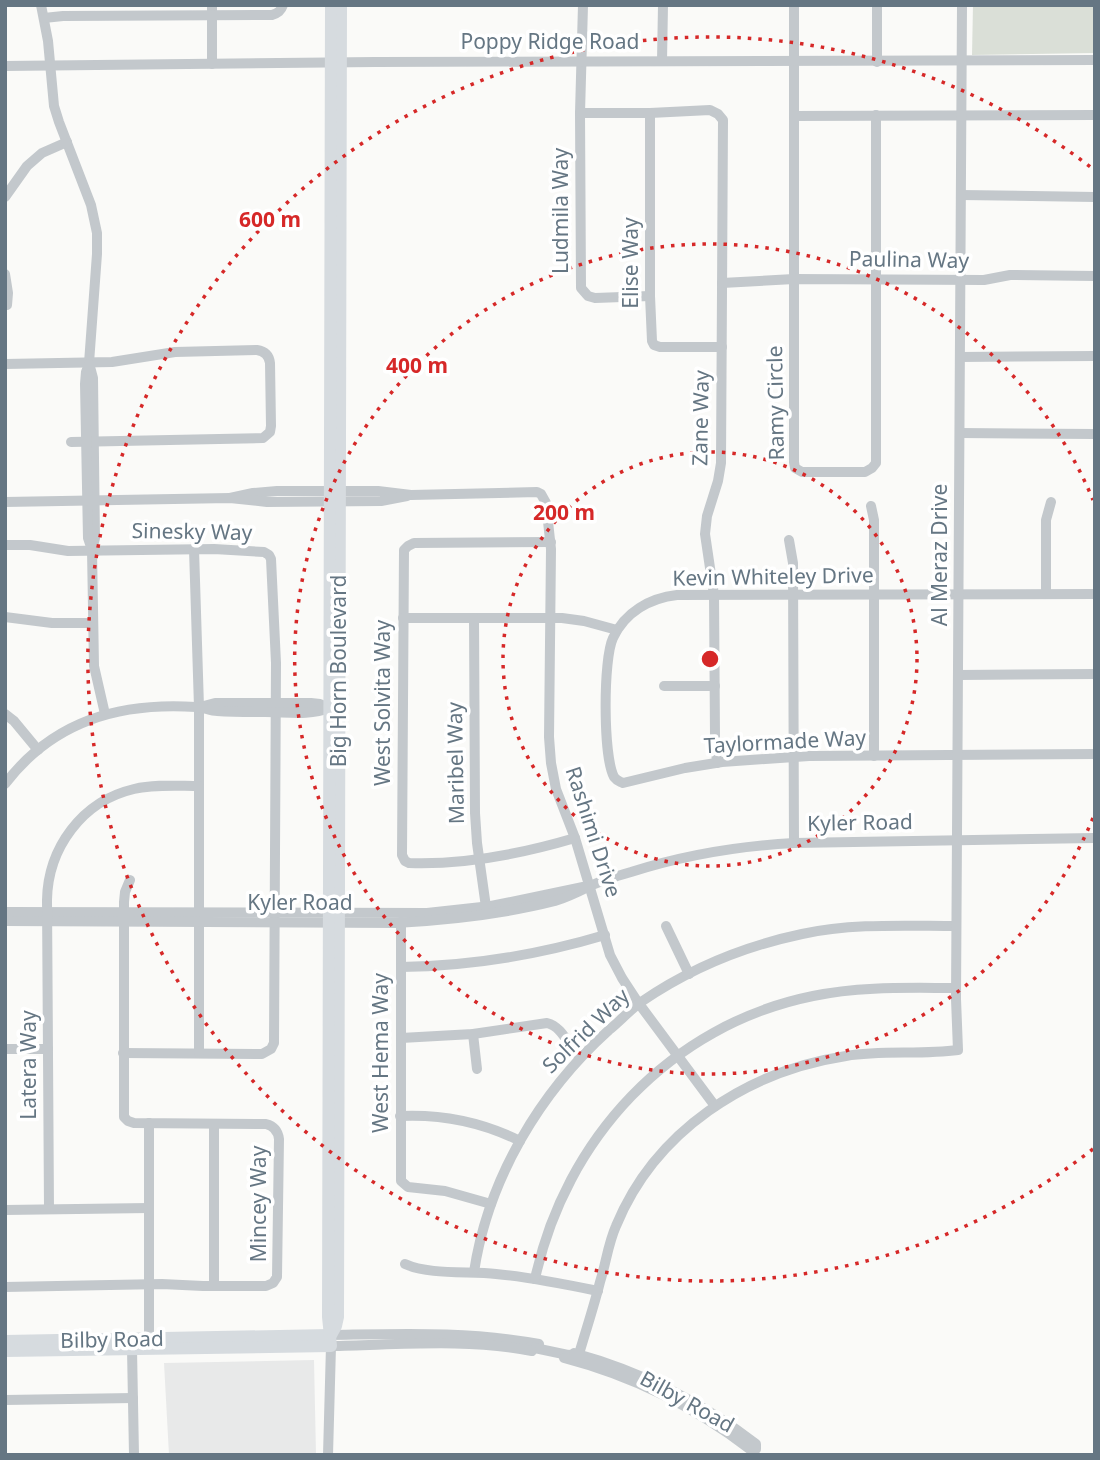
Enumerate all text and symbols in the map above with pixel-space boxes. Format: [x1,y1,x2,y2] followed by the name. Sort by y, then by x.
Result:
[460,27,640,55] street label: Poppy Ridge Road
[546,148,574,274] street label: Ludmila Way
[239,205,301,233] text: 600 m
[616,217,644,309] street label: Elise Way
[849,244,970,274] street label: Paulina Way
[760,345,790,461] street label: Ramy Circle
[386,351,448,379] text: 400 m
[685,370,715,466] street label: Zane Way
[925,484,953,626] street label: Al Meraz Drive
[533,498,595,526] text: 200 m
[131,516,253,546] street label: Sinesky Way
[672,560,874,592] street label: Kevin Whiteley Drive
[324,575,352,767] street label: Big Horn Boulevard
[368,620,396,786] street label: West Solvita Way
[698,647,722,671] centre of rings
[440,701,470,824] street label: Maribel Way
[703,723,867,759] street label: Taylormade Way
[560,763,628,901] street label: Rashimi Drive
[807,807,913,837] street label: Kyler Road
[247,888,353,916] street label: Kyler Road
[366,973,394,1133] street label: West Hema Way
[536,981,635,1079] street label: Solfrid Way
[14,1010,42,1120] street label: Latera Way
[244,1145,272,1262] street label: Mincey Way
[60,1324,164,1354] street label: Bilby Road
[635,1364,740,1438] street label: Bilby Road

